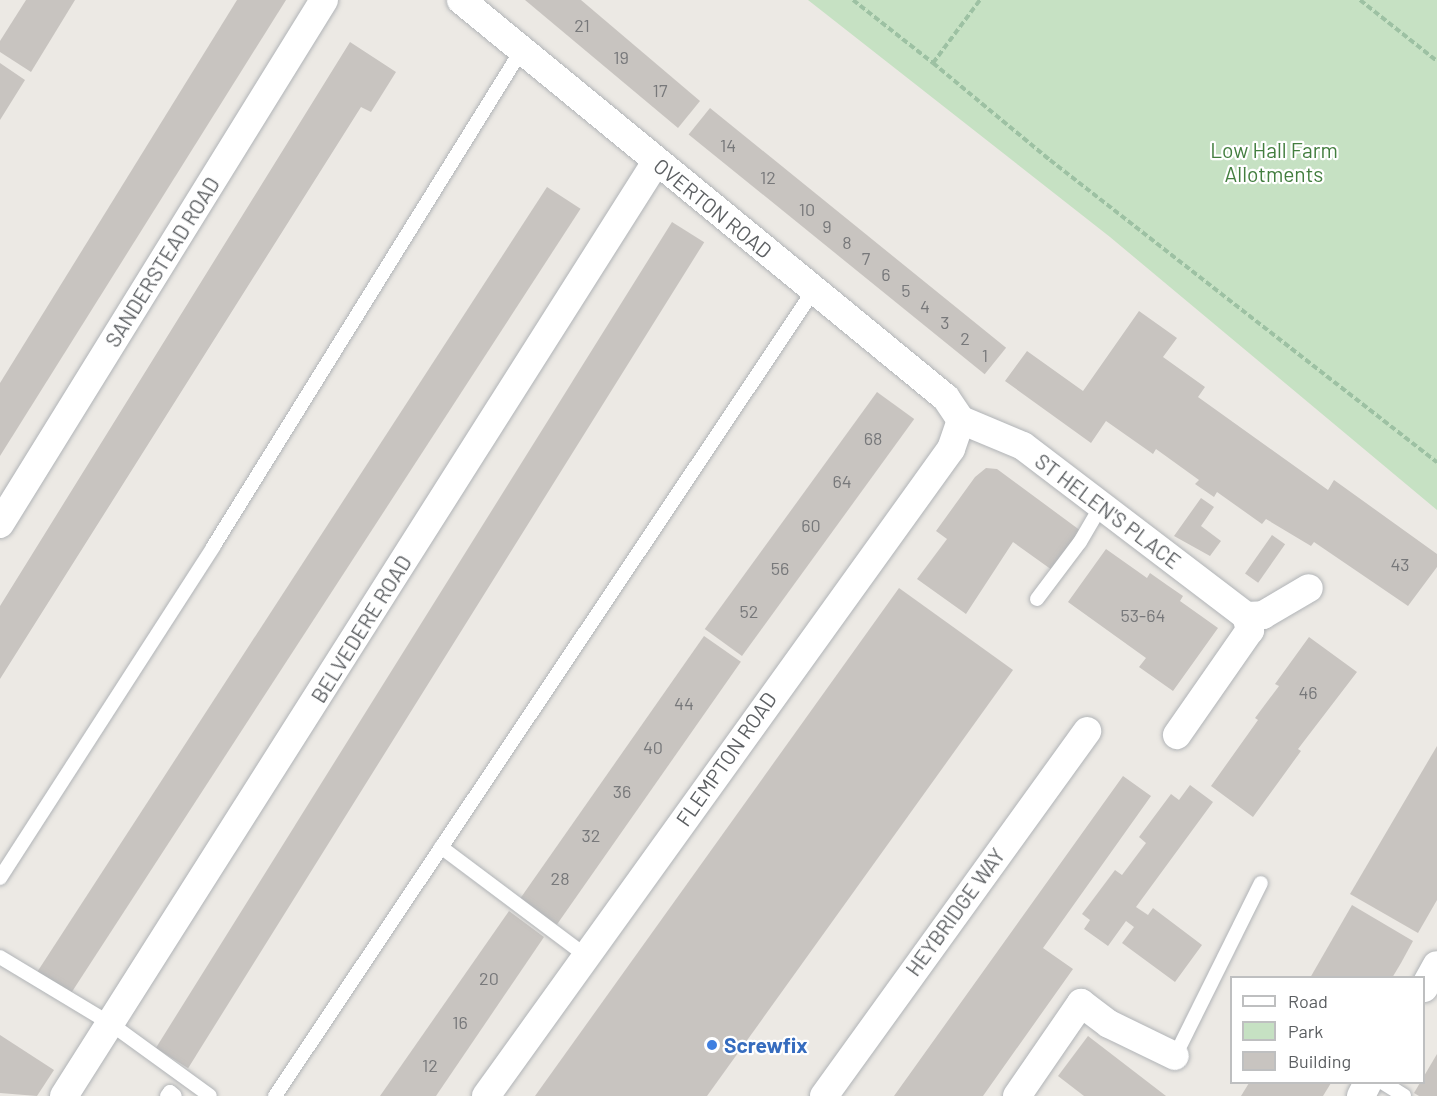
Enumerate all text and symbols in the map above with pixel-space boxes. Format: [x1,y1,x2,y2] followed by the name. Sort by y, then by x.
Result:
[574,14,590,36] house number: 21
[613,46,629,68] house number: 19
[653,79,667,101] house number: 17
[720,134,736,156] house number: 14
[1210,137,1338,187] park label: Low Hall Farm Allotments
[649,153,777,263] street label: OVERTON ROAD
[760,166,776,188] house number: 12
[100,172,224,352] street label: SANDERSTEAD ROAD
[799,198,815,220] house number: 10
[822,215,832,237] house number: 9
[842,231,852,253] house number: 8
[862,247,870,269] house number: 7
[881,263,891,285] house number: 6
[901,279,911,301] house number: 5
[920,295,930,317] house number: 4
[940,311,950,333] house number: 3
[960,327,970,349] house number: 2
[982,344,988,366] house number: 1
[864,427,882,449] house number: 68
[1030,448,1186,574] street label: ST HELEN'S PLACE
[832,470,852,492] house number: 64
[801,514,821,536] house number: 60
[306,551,416,707] street label: BELVEDERE ROAD
[1390,553,1410,575] house number: 43
[771,557,789,579] house number: 56
[740,600,758,622] house number: 52
[1121,604,1165,626] house number: 53-64
[1298,681,1318,703] house number: 46
[670,687,782,831] street label: FLEMPTON ROAD
[674,692,694,714] house number: 44
[643,736,663,758] house number: 40
[613,780,631,802] house number: 36
[582,824,600,846] house number: 32
[900,843,1010,981] street label: HEYBRIDGE WAY
[550,867,570,889] house number: 28
[479,967,499,989] house number: 20
[1230,976,1425,1084] legend
[1288,990,1328,1012] text: Road
[452,1011,468,1033] house number: 16
[1288,1020,1323,1042] text: Park
[724,1032,808,1058] place label: Screwfix
[705,1038,719,1052] marker: Screwfix
[1288,1050,1351,1072] text: Building
[422,1054,438,1076] house number: 12

